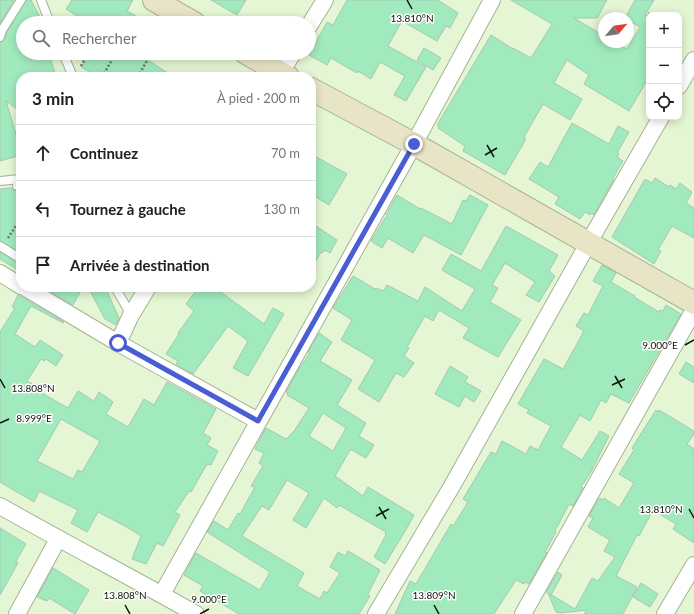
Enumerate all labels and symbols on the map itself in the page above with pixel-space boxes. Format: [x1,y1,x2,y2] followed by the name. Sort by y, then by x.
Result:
[390,12,434,24] text: 13.810°N
[598,12,634,48] north arrow
[405,135,423,153] route end
[109,334,127,352] route start
[642,339,678,351] text: 9.000°E
[11,382,55,394] text: 13.808°N
[16,412,52,424] text: 8.999°E
[639,503,683,515] text: 13.810°N
[103,589,147,601] text: 13.808°N
[412,589,456,601] text: 13.809°N
[191,593,227,605] text: 9.000°E

